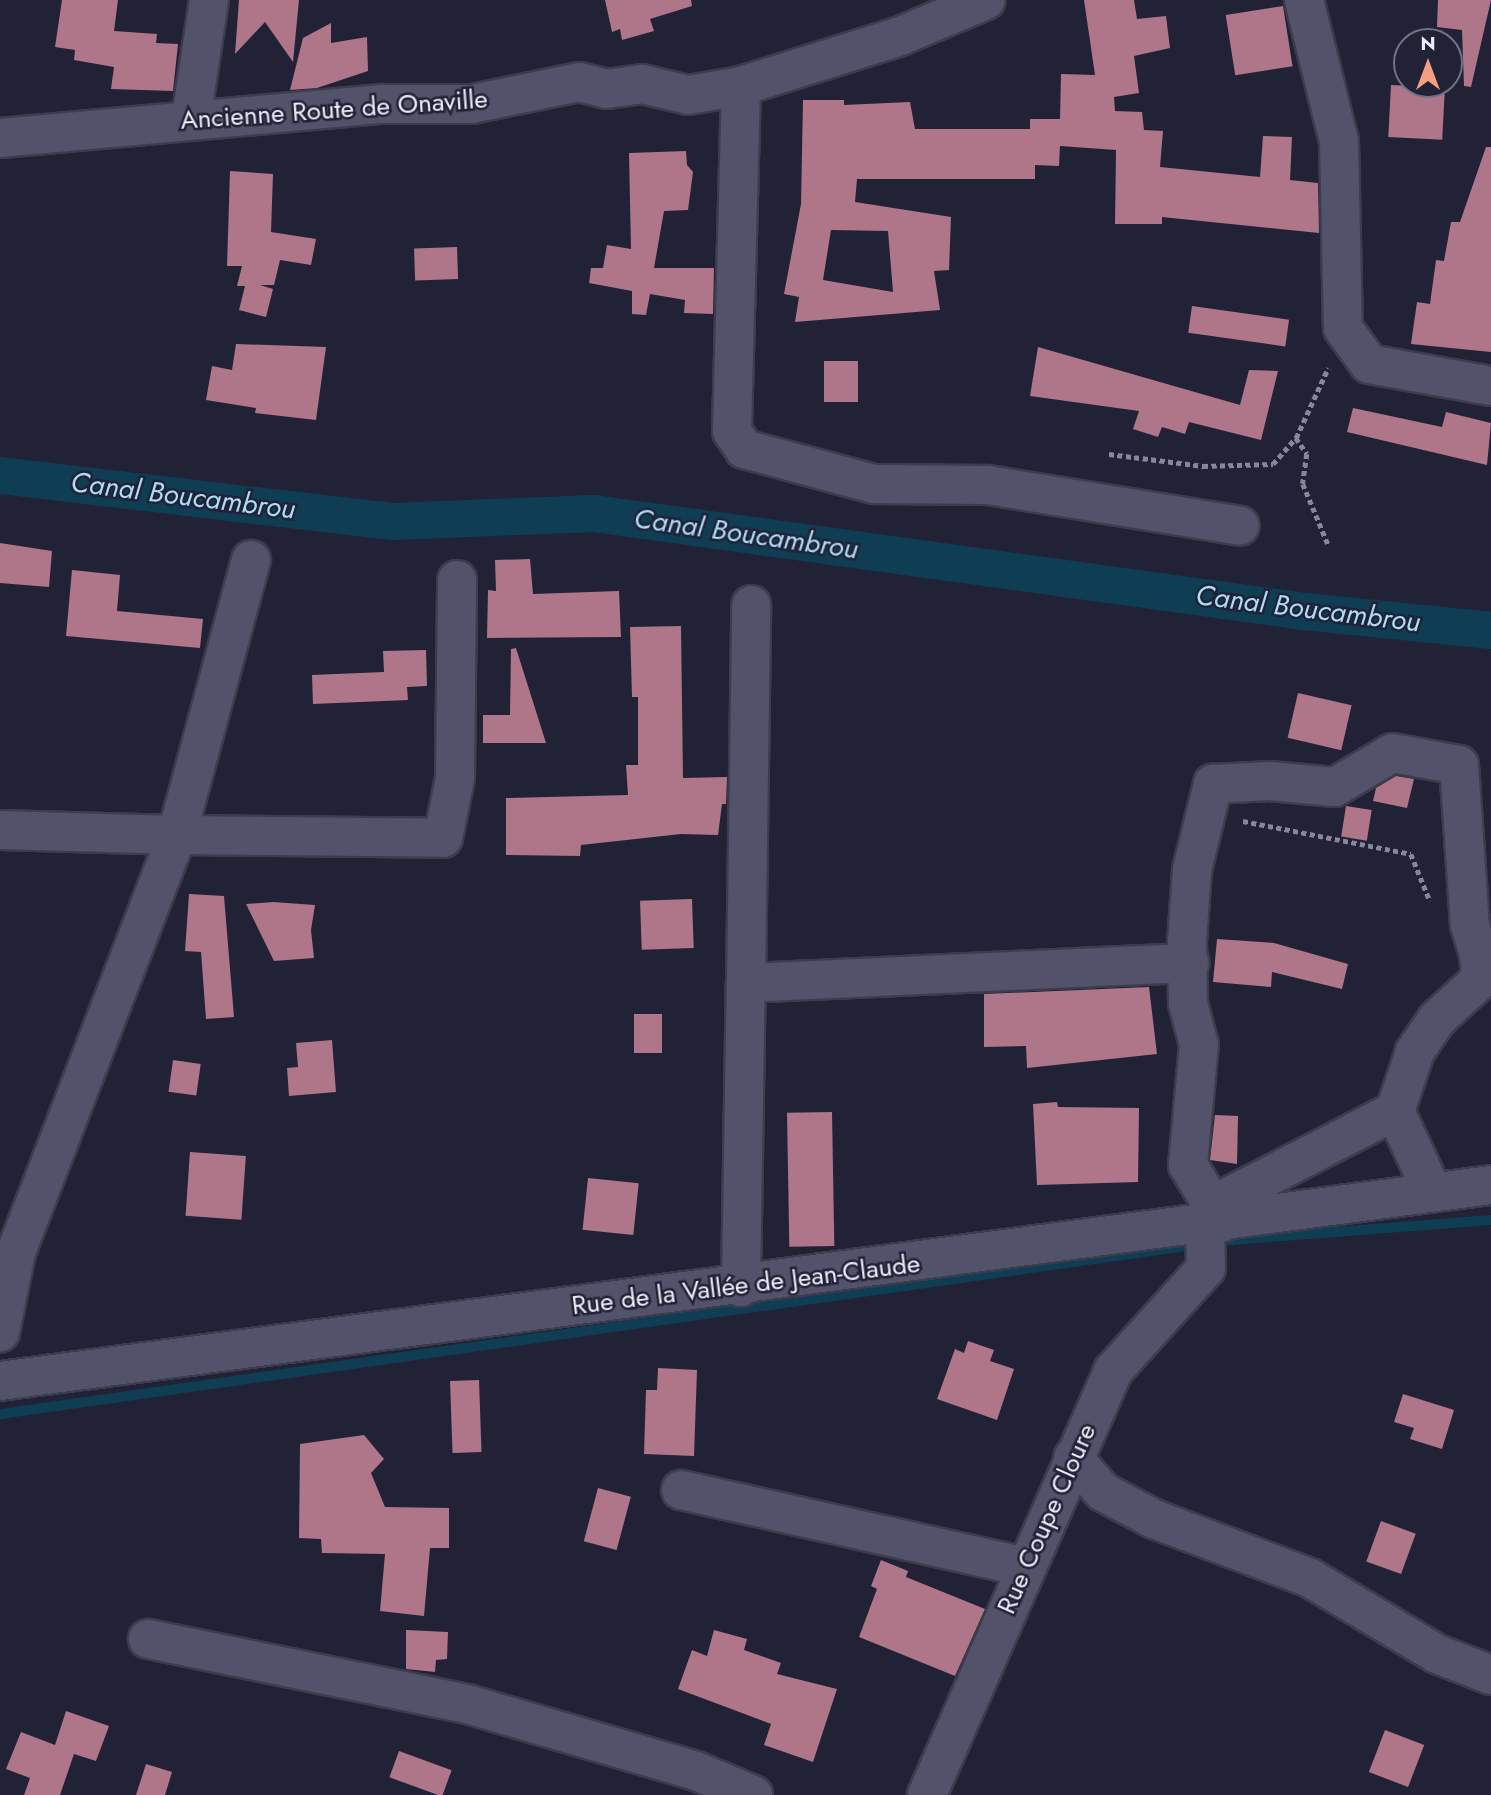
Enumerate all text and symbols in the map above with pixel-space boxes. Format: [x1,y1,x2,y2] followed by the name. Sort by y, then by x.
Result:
[1393,28,1463,98] north arrow
[1420,30,1436,57] text: N
[179,84,489,136] street label: Ancienne Route de Onaville
[69,466,297,526] water label: Canal Boucambrou
[632,502,860,566] water label: Canal Boucambrou
[1194,579,1422,639] water label: Canal Boucambrou
[570,1248,922,1322] street label: Rue de la Vallée de Jean-Claude
[991,1419,1103,1619] street label: Rue Coupe Cloure

